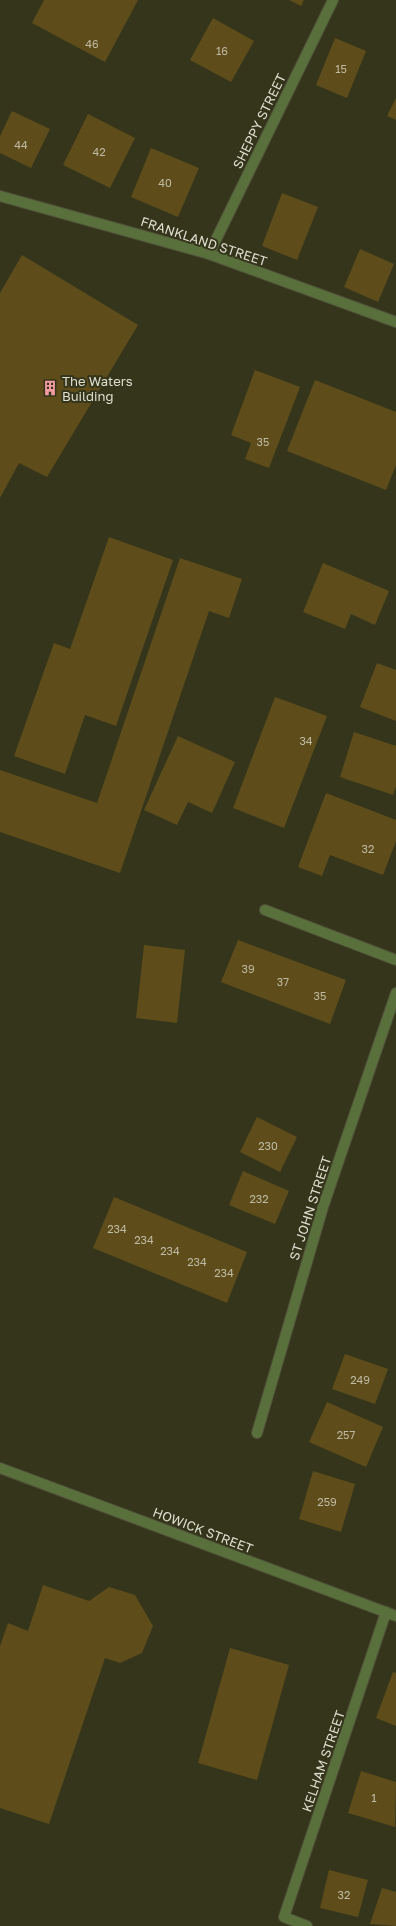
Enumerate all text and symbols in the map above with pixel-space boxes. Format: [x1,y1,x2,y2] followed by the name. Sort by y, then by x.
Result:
[85,37,99,50] house number: 46
[216,44,228,57] house number: 16
[335,62,347,75] house number: 15
[229,71,289,171] street label: SHEPPY STREET
[14,138,28,151] house number: 44
[92,145,106,158] house number: 42
[158,176,172,189] house number: 40
[139,213,269,269] street label: FRANKLAND STREET
[62,373,133,404] place label: The Waters Building
[41,379,59,397] building icon: The Waters Building
[257,435,269,448] house number: 35
[299,734,313,747] house number: 34
[362,842,374,855] house number: 32
[241,962,255,975] house number: 39
[277,975,289,988] house number: 37
[314,989,326,1002] house number: 35
[258,1139,278,1152] house number: 230
[286,1154,334,1262] street label: ST JOHN STREET
[249,1192,269,1205] house number: 232
[107,1222,127,1235] house number: 234
[134,1233,154,1246] house number: 234
[160,1244,180,1257] house number: 234
[187,1255,207,1268] house number: 234
[214,1266,234,1279] house number: 234
[350,1373,370,1386] house number: 249
[337,1428,355,1441] house number: 257
[317,1495,337,1508] house number: 259
[151,1504,255,1556] street label: HOWICK STREET
[298,1708,348,1814] street label: KELHAM STREET
[371,1791,377,1804] house number: 1
[338,1888,350,1901] house number: 32

